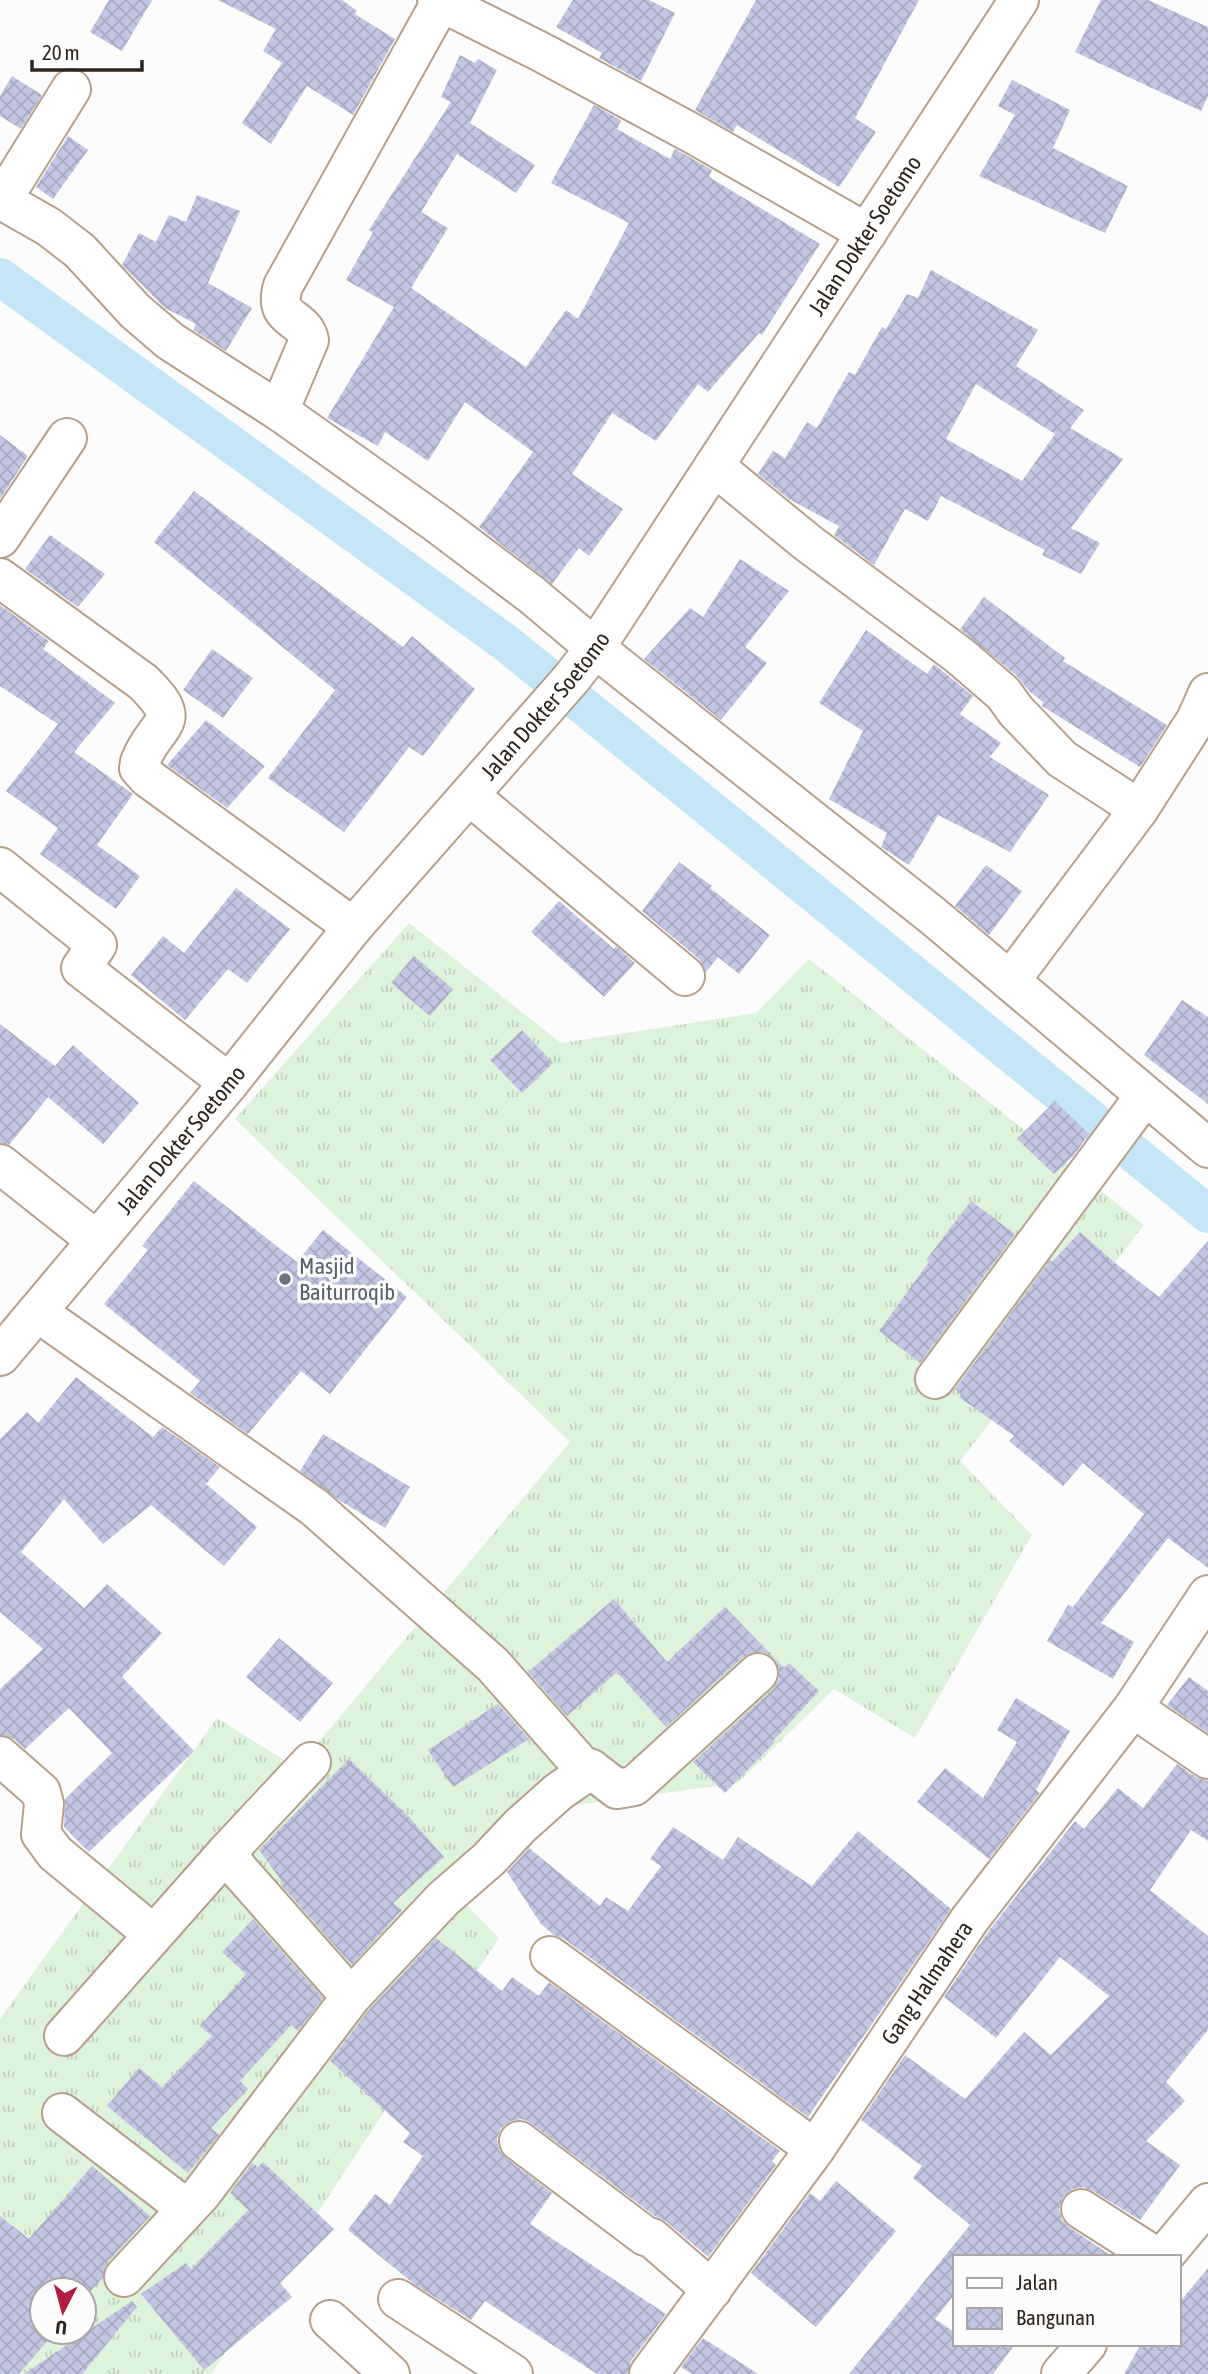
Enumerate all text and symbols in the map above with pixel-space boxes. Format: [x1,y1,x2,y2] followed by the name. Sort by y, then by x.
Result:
[32,28,142,72] scale bar
[42,40,80,64] text: 20 m
[803,151,927,320] street label: Jalan Dokter Soetomo
[476,627,615,785] street label: Jalan Dokter Soetomo
[112,1061,251,1219] street label: Jalan Dokter Soetomo
[299,1253,395,1305] place label: Masjid Baiturroqib
[277,1271,293,1287] marker: Masjid Baiturroqib
[876,1916,978,2049] street label: Gang Halmahera
[953,2255,1180,2346] legend
[1016,2270,1058,2294] text: Jalan
[28,2276,98,2346] north arrow
[1016,2305,1095,2329] text: Bangunan
[54,2316,68,2339] text: U

